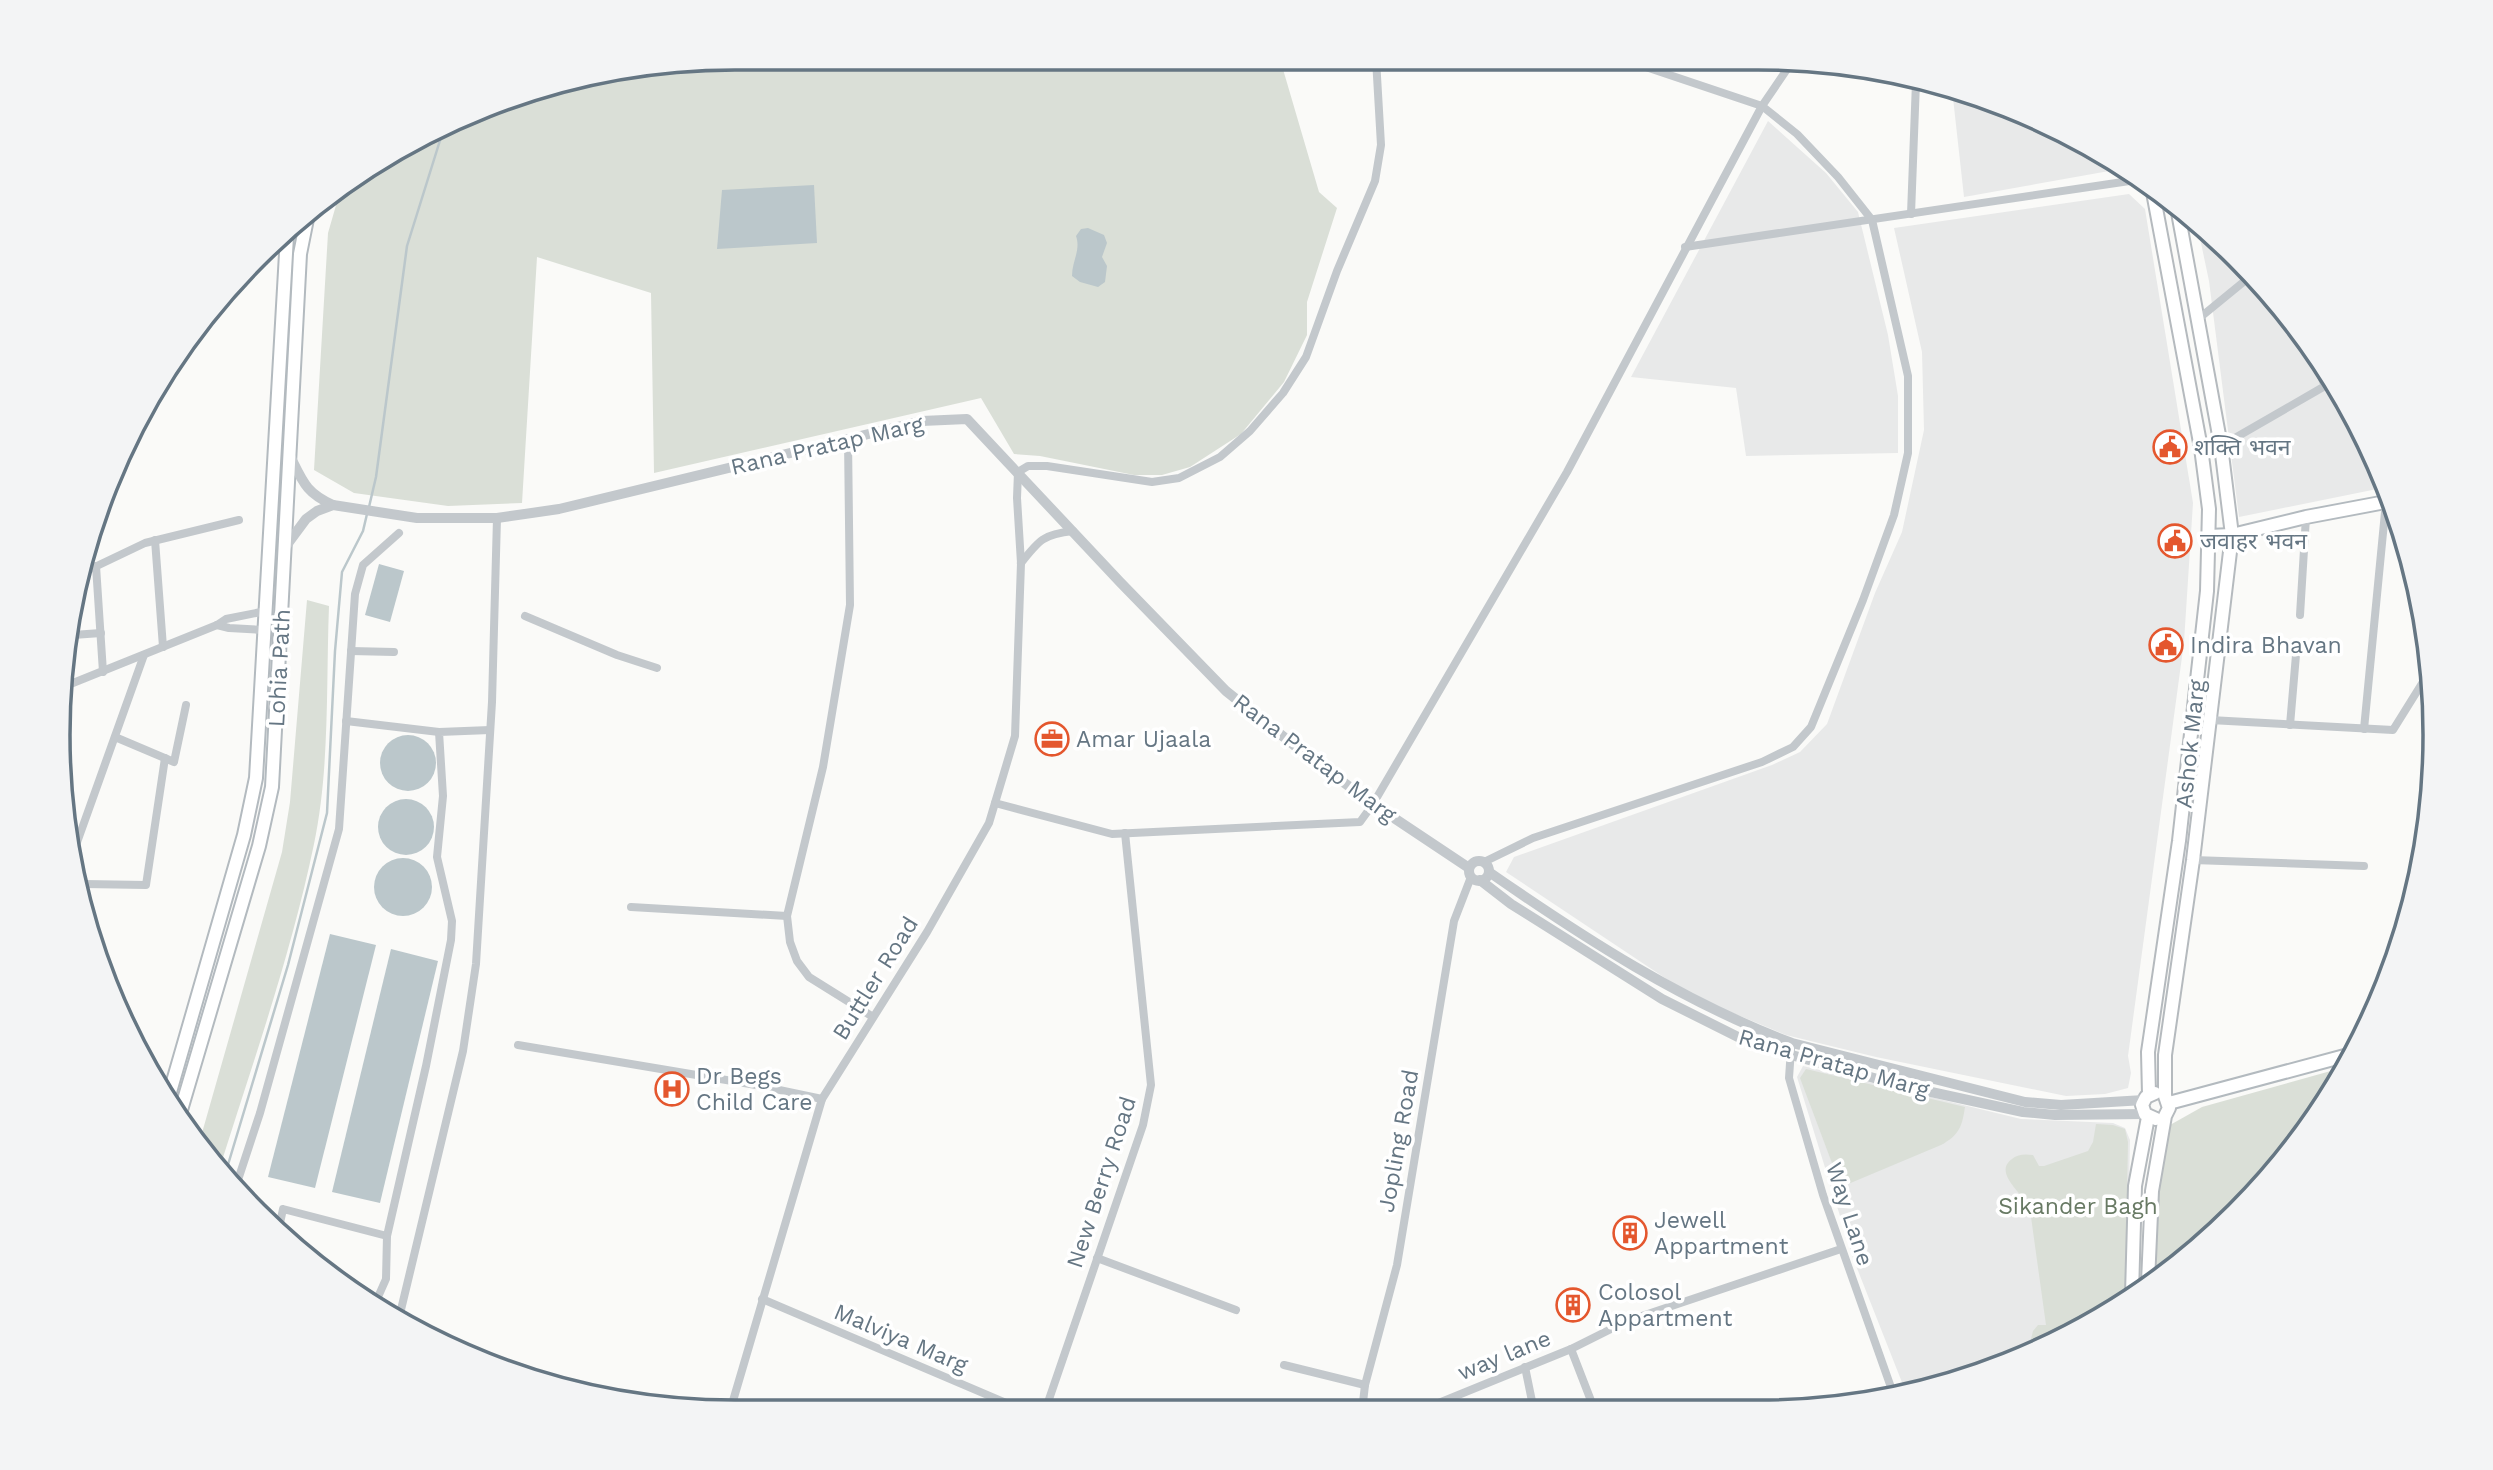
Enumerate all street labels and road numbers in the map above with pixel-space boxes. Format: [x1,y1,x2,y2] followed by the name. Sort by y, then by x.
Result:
[728,410,927,481] street label: Rana Pratap Marg
[263,608,296,728] street label: Lohia Path
[2170,678,2211,810] street label: Ashok Marg
[1228,688,1402,829] street label: Rana Pratap Marg
[827,912,924,1045] street label: Buttler Road
[1735,1023,1933,1104] street label: Rana Pratap Marg
[1373,1068,1424,1215] street label: Jopling Road
[1061,1093,1142,1271] street label: New Berry Road
[1820,1159,1879,1269] street label: Way Lane
[830,1298,972,1379] street label: Malviya Marg
[1454,1325,1555,1386] street label: way lane

